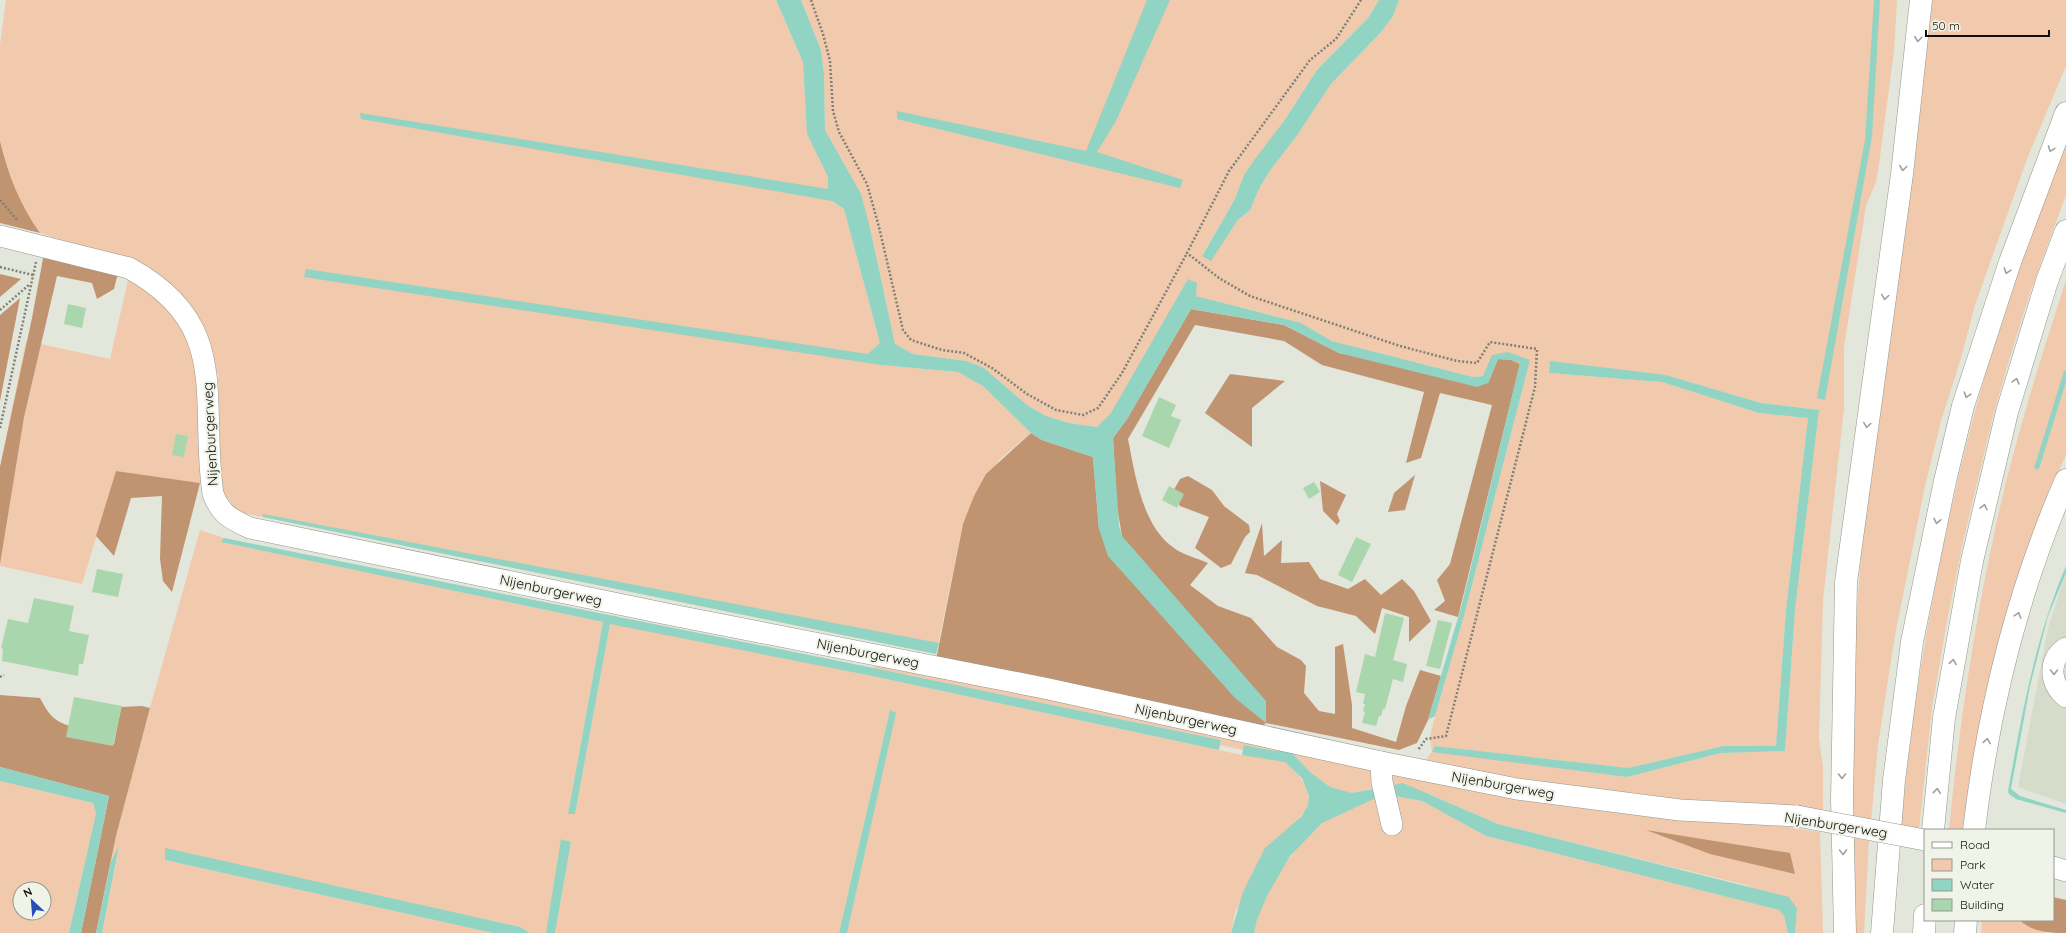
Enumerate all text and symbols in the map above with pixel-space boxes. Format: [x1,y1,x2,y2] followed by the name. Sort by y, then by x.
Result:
[1926,12,2049,38] scale bar
[1932,18,1960,33] text: 50 m
[1914,36,1923,42] one-way arrow
[2048,145,2056,152] one-way arrow
[1899,165,1908,171] one-way arrow
[2003,267,2012,274] one-way arrow
[1881,294,1890,300] one-way arrow
[2011,378,2020,385] one-way arrow
[198,382,222,486] street label: Nijenburgerweg
[1963,391,1972,398] one-way arrow
[1862,422,1871,428] one-way arrow
[1979,504,1988,511] one-way arrow
[1933,518,1941,524] one-way arrow
[498,570,604,610] street label: Nijenburgerweg
[2013,612,2022,619] one-way arrow
[815,634,921,672] street label: Nijenburgerweg
[1948,659,1957,665] one-way arrow
[2049,669,2058,675] one-way arrow
[1133,699,1239,739] street label: Nijenburgerweg
[1982,738,1991,744] one-way arrow
[1450,767,1556,803] street label: Nijenburgerweg
[1838,773,1846,779] one-way arrow
[1932,788,1941,794] one-way arrow
[1783,808,1889,842] street label: Nijenburgerweg
[1924,829,2054,921] legend
[1960,837,1990,852] text: Road
[1839,849,1847,855] one-way arrow
[1960,857,1985,872] text: Park
[1960,877,1995,892] text: Water
[12,881,52,921] north arrow
[21,884,34,900] text: N
[1960,897,2004,912] text: Building

